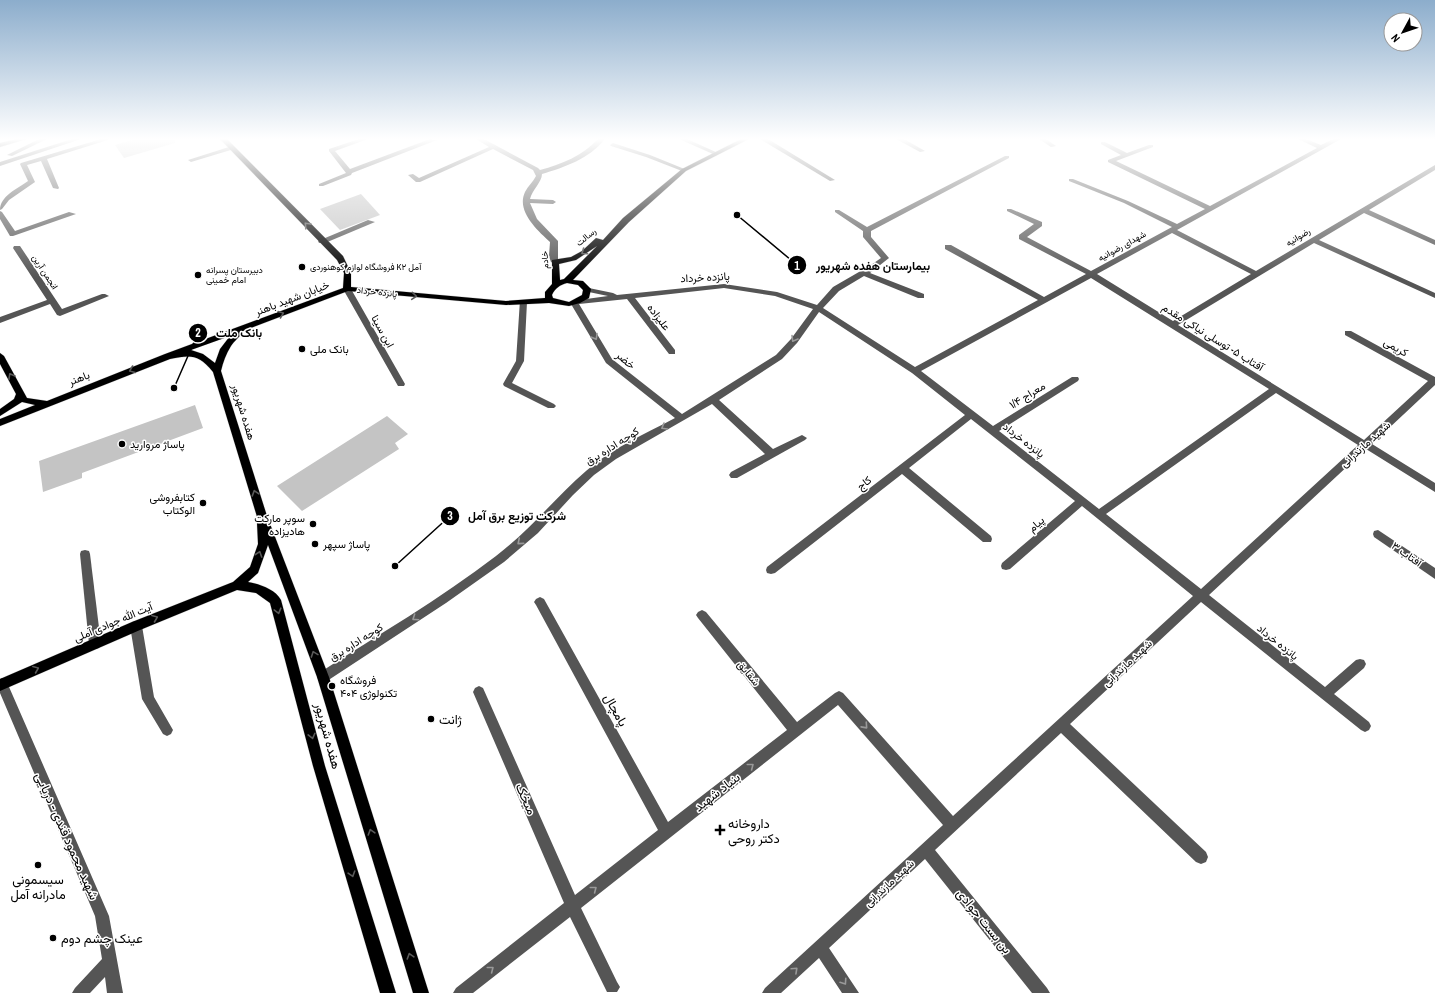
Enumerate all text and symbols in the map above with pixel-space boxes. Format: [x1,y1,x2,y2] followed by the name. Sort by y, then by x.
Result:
[1383,12,1423,52] north arrow
[1388,31,1403,45] text: N
[304,222,312,230] one-way arrow
[573,225,599,249] street label: رسالت
[1284,225,1312,249] street label: رضوانیه
[1096,228,1148,264] street label: شهدای رضوانیه
[582,247,589,254] one-way arrow
[538,251,552,269] street label: خادم
[29,252,61,292] street label: انجمن آرین
[787,253,938,277] callout: بیمارستان هفده شهریور
[794,258,800,274] text: 1
[815,258,930,274] text: بیمارستان هفده شهریور
[310,261,422,273] place label: فروشگاه لوازم کوهنوردی K۲ آمل
[297,262,307,272] marker: فروشگاه لوازم کوهنوردی K۲ آمل
[206,264,263,286] place label: دبیرستان پسرانه امام خمینی
[680,269,730,286] street label: پانزده خرداد
[193,270,203,280] marker: دبیرستان پسرانه امام خمینی
[252,277,331,319] street label: خیابان شهید باهنر
[356,284,398,300] street label: پانزده خرداد
[411,292,417,301] one-way arrow
[1159,300,1268,376] street label: آفتاب ۵- توسلی نیاکی مقدم
[644,301,674,333] street label: علیزاده
[277,311,284,319] one-way arrow
[368,312,398,350] street label: ابن سینا
[188,321,270,345] callout: بانک ملت
[195,325,201,341] text: 2
[216,325,262,341] text: بانک ملت
[590,333,597,340] one-way arrow
[1381,334,1411,360] street label: کریمی
[792,335,799,342] one-way arrow
[310,342,349,356] place label: بانک ملی
[297,344,307,354] marker: بانک ملی
[613,347,639,372] street label: خضر
[128,366,135,374] one-way arrow
[65,368,92,389] street label: باهنر
[8,373,15,380] one-way arrow
[1006,378,1048,412] street label: معراج ۱/۴
[229,381,259,442] street label: هفده شهریور
[1337,417,1393,470] street label: شهید مازندرانی
[1000,419,1048,462] street label: پانزده خرداد
[661,423,668,430] one-way arrow
[582,424,642,469] street label: کوچه اداره برق
[130,437,185,452] place label: پاساژ مروارید
[117,439,127,449] marker: پاساژ مروارید
[854,473,875,494] street label: کاج
[150,490,195,517] place label: کتابفروشی الوکتاب
[251,490,260,497] one-way arrow
[198,498,208,508] marker: کتابفروشی الوکتاب
[440,504,574,528] callout: شرکت توزیع برق آمل
[447,508,453,524] text: 3
[468,508,566,524] text: شرکت توزیع برق آمل
[254,511,305,538] place label: سوپر مارکت هادیزاده
[1025,513,1048,536] street label: پیام
[308,519,318,529] marker: سوپر مارکت هادیزاده
[322,537,370,552] place label: پاساژ سپهر
[517,538,525,545] one-way arrow
[310,539,320,549] marker: پاساژ سپهر
[1389,539,1426,570] street label: آفتاب ۳
[255,551,263,558] one-way arrow
[71,598,156,645] street label: آیت الله جوادی آملی
[273,607,282,614] one-way arrow
[412,613,419,620] one-way arrow
[152,615,159,623] one-way arrow
[326,620,386,665] street label: کوچه اداره برق
[1254,621,1302,664] street label: پانزده خرداد
[1099,636,1155,690] street label: شهید مازندرانی
[311,651,319,658] one-way arrow
[734,657,764,689] street label: شقایق
[32,666,39,674] one-way arrow
[340,673,398,700] place label: فروشگاه تکنولوژی ۴۰۴
[327,681,337,691] marker: فروشگاه تکنولوژی ۴۰۴
[599,691,632,730] street label: پامچال
[311,700,345,771] street label: هفده شهریور
[439,711,462,728] place label: ژانت
[426,714,436,724] marker: ژانت
[860,721,867,729] one-way arrow
[307,732,316,739] one-way arrow
[747,763,754,770] one-way arrow
[691,769,744,815] street label: بنیاد شهید
[31,770,103,902] street label: شهید محمود قندی - دریایی
[512,781,540,817] street label: میخک
[728,815,780,847] place label: داروخانه دکتر روحی
[715,825,725,835] marker: داروخانه دکتر روحی
[367,828,376,835] one-way arrow
[861,856,917,910] street label: شهید مازندرانی
[33,860,43,870] marker: سیسمونی مادرانه آمل
[10,871,66,903] place label: سیسمونی مادرانه آمل
[347,871,356,878] one-way arrow
[953,885,1016,957] street label: بن بست جوادی
[589,887,596,894] one-way arrow
[61,930,143,948] place label: عینک چشم دوم
[48,933,58,943] marker: عینک چشم دوم
[406,952,415,959] one-way arrow
[487,967,494,974] one-way arrow
[790,967,798,975] one-way arrow
[839,977,846,984] one-way arrow

